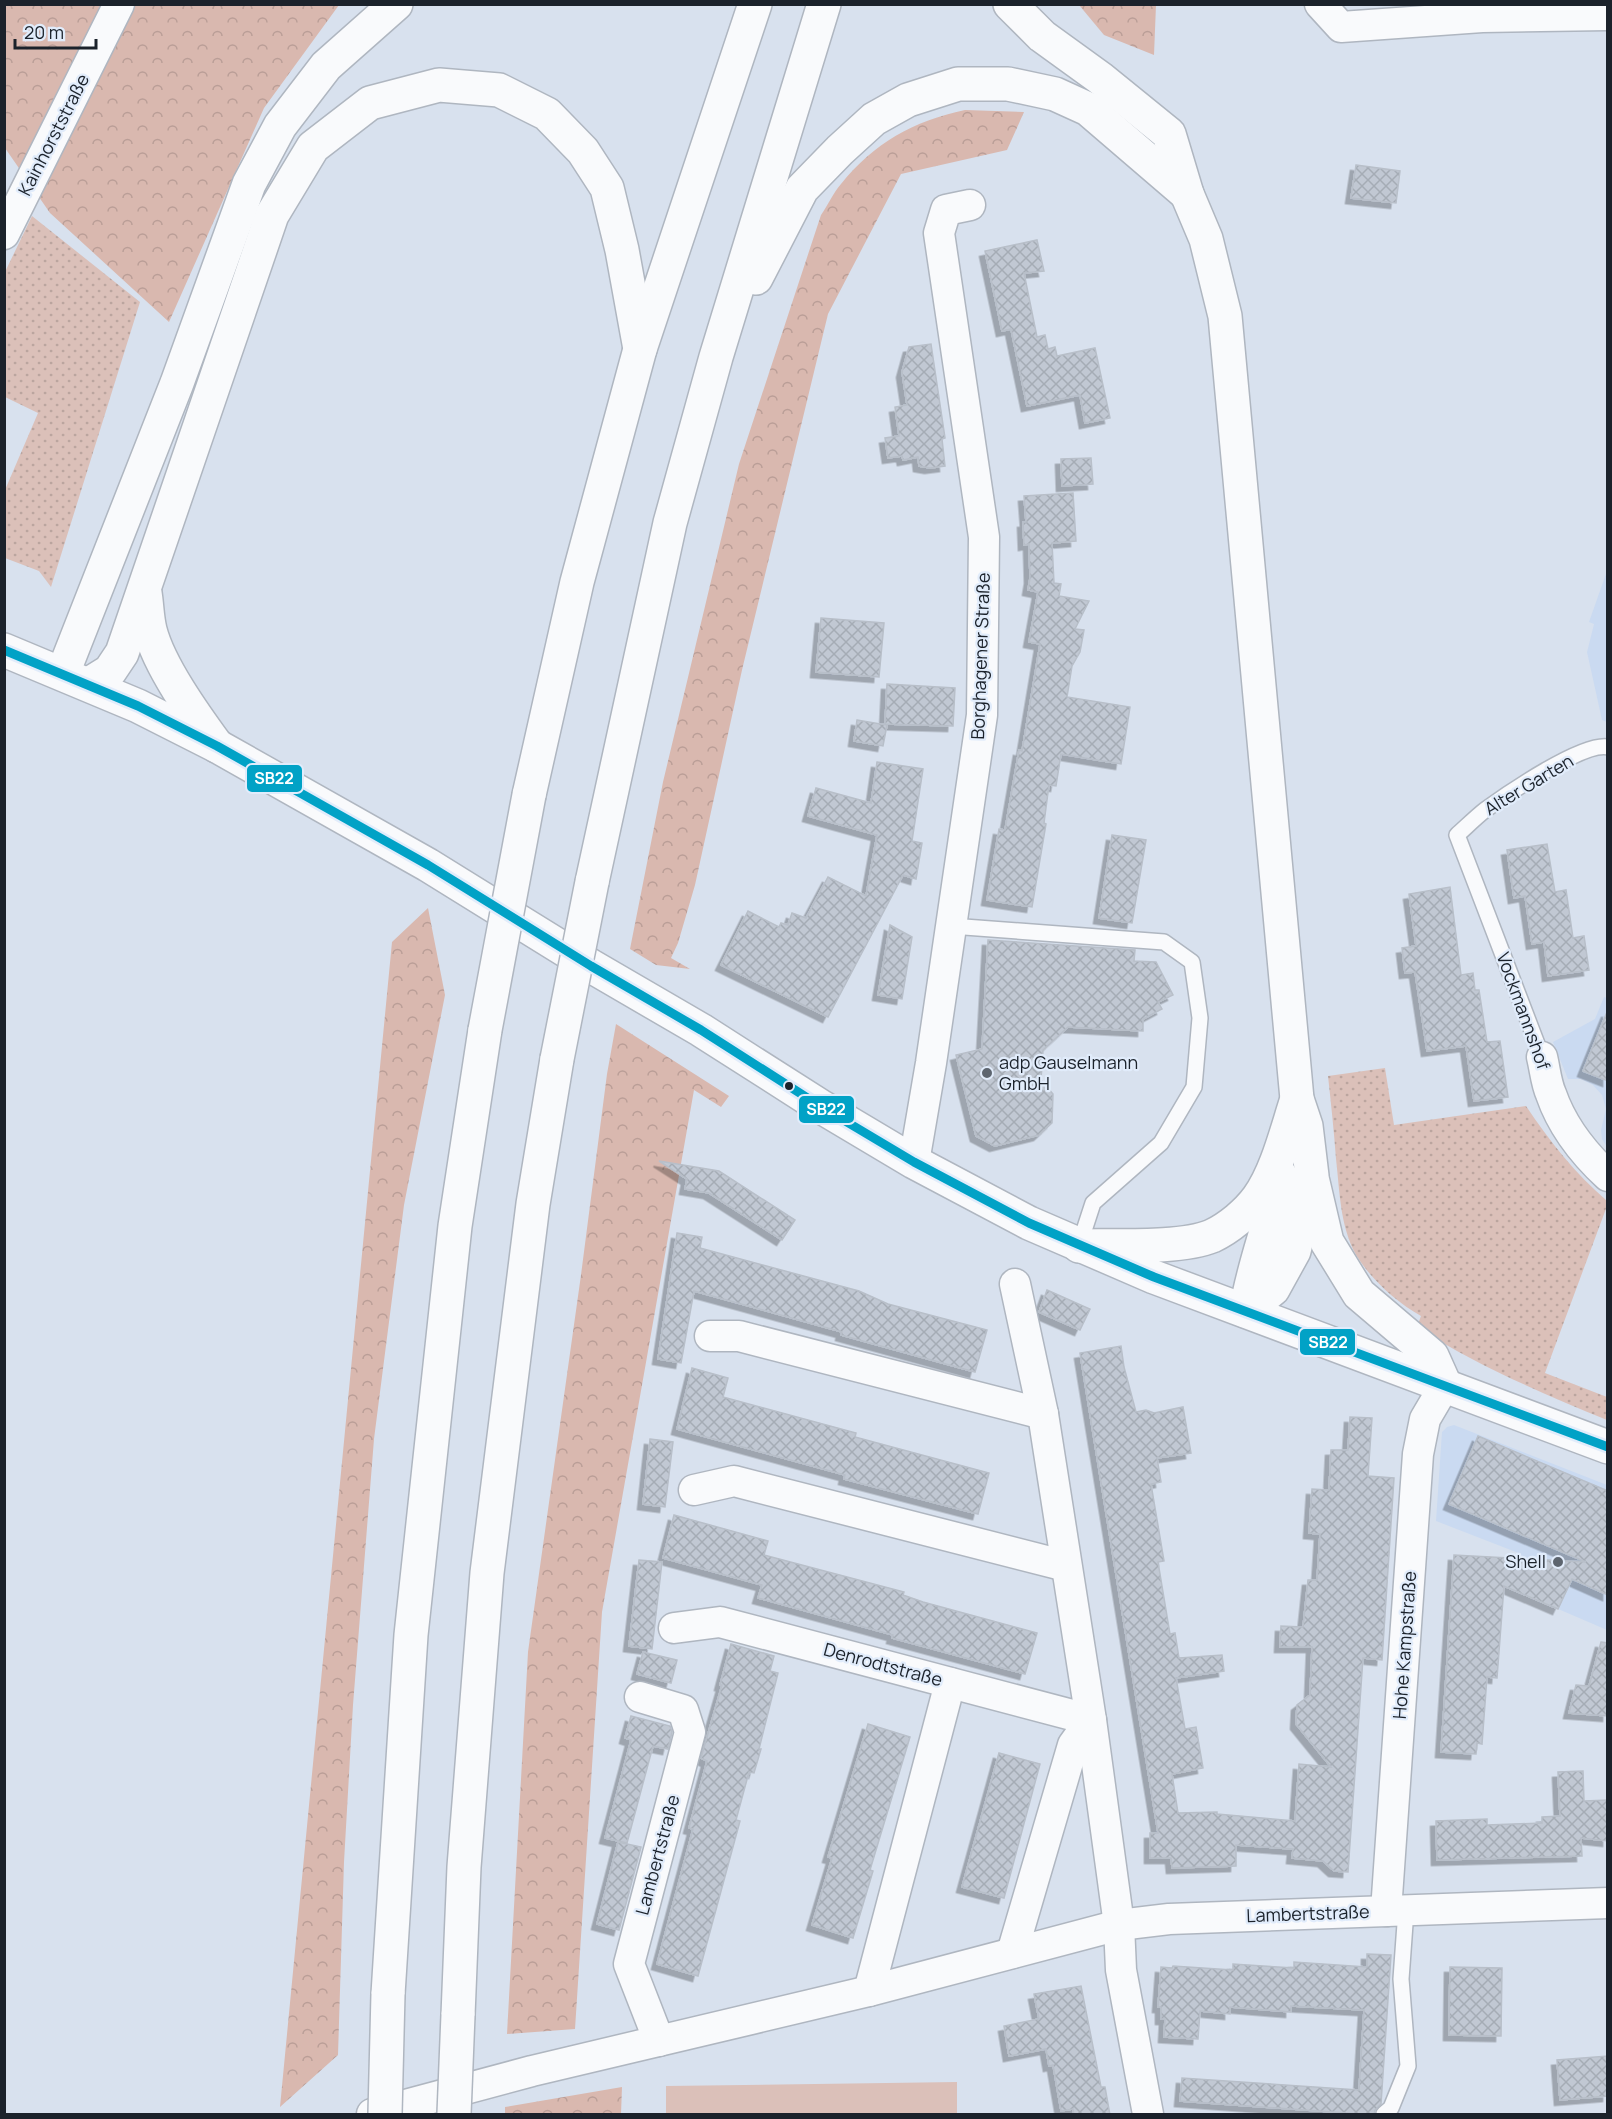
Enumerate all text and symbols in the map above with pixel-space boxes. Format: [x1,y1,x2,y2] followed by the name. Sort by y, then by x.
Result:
[15,12,96,50] scale bar
[24,20,64,44] text: 20 m
[12,69,94,200] street label: Kainhorststraße
[965,572,995,740] street label: Borghagener Straße
[1479,748,1578,820] street label: Alter Garten
[246,764,303,793] line badge: SB22
[254,767,294,789] text: SB22
[1492,949,1556,1073] street label: Vockmannshof
[999,1050,1138,1095] place label: adp Gauselmann GmbH
[980,1066,994,1080] marker: adp Gauselmann GmbH
[783,1080,795,1092] unlabelled marker
[798,1095,855,1124] line badge: SB22
[806,1098,846,1120] text: SB22
[1299,1328,1356,1356] line badge: SB22
[1308,1331,1348,1353] text: SB22
[1505,1549,1546,1573] place label: Shell
[1551,1555,1565,1569] marker: Shell
[1387,1570,1421,1720] street label: Hohe Kampstraße
[821,1637,945,1691] street label: Denrodtstraße
[629,1792,685,1917] street label: Lambertstraße
[1246,1899,1370,1927] street label: Lambertstraße

